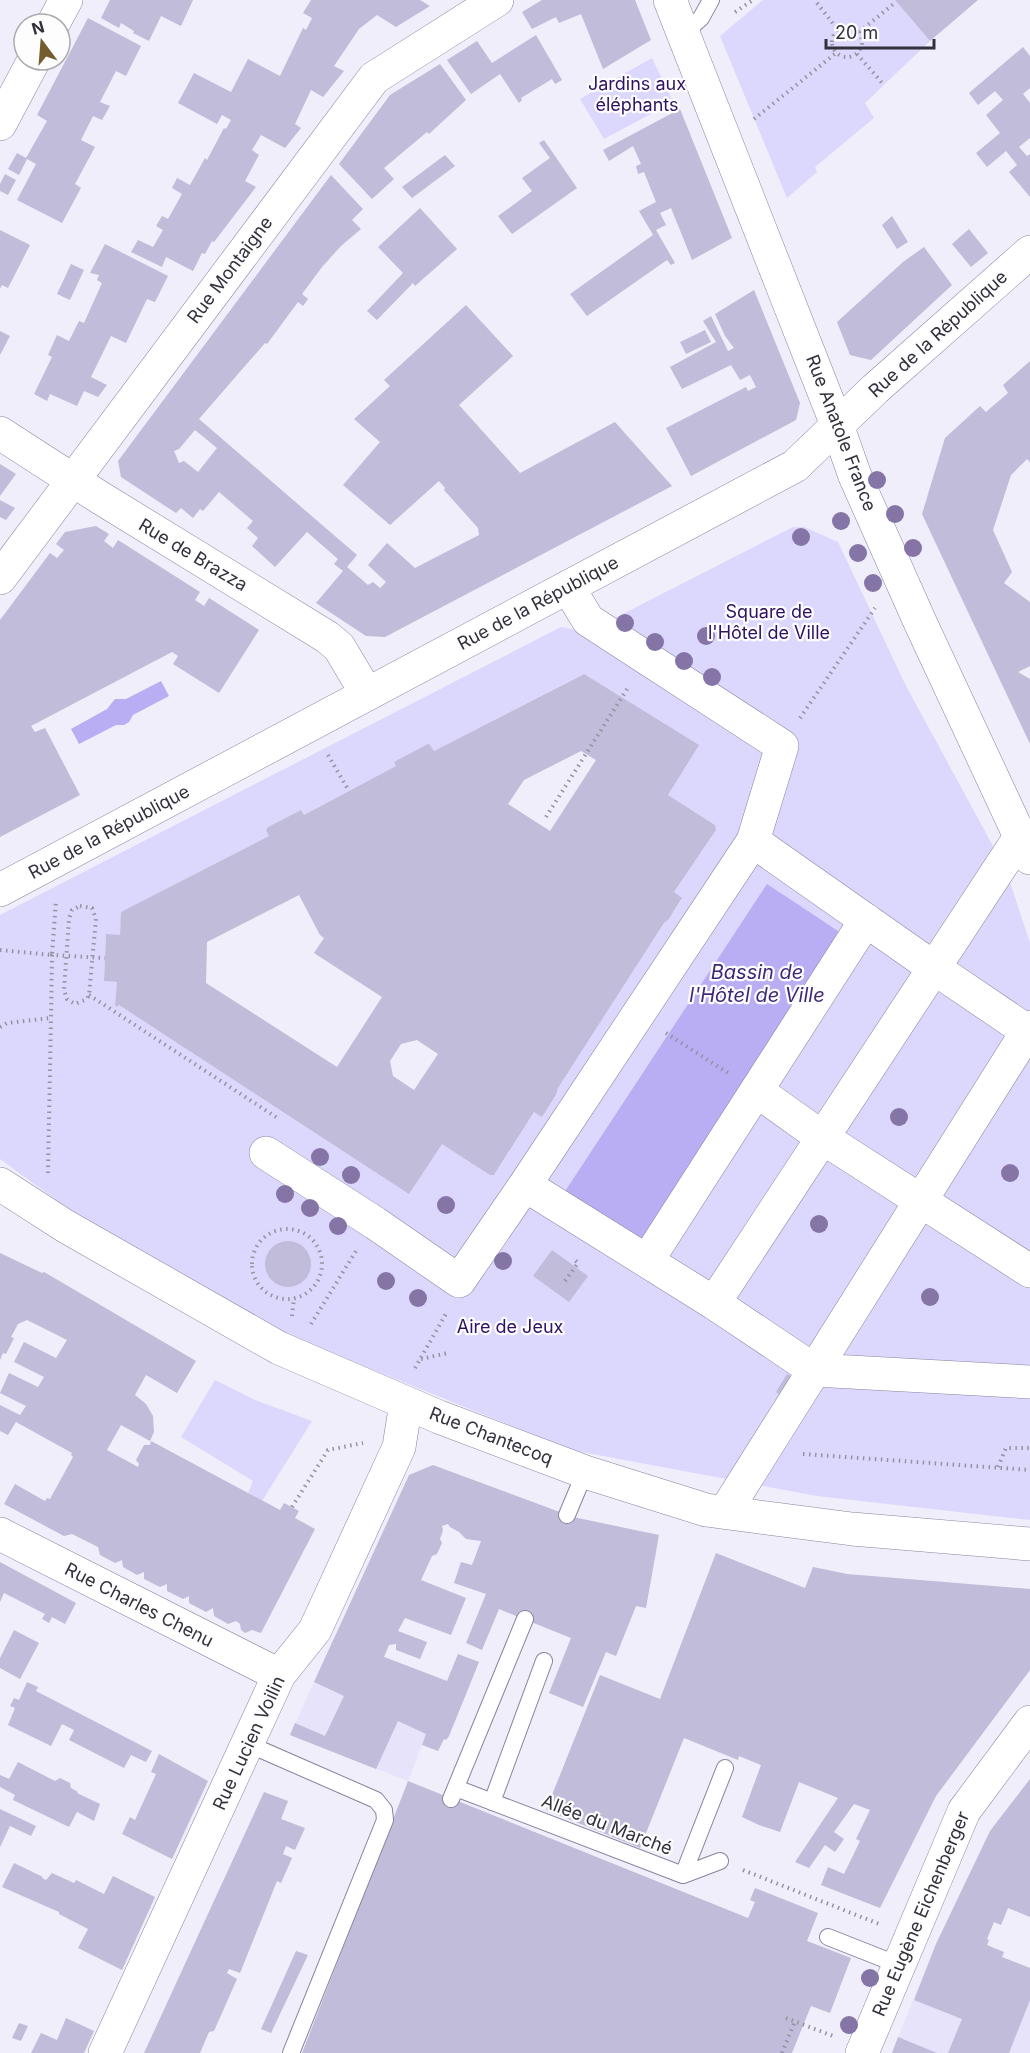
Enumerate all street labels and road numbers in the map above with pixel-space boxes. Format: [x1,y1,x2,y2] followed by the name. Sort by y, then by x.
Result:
[183,212,277,327] street label: Rue Montaigne
[864,266,1011,401] street label: Rue de la République
[802,352,881,514] street label: Rue Anatole France
[135,514,251,595] street label: Rue de Brazza
[454,551,622,654] street label: Rue de la République
[25,780,193,883] street label: Rue de la République
[426,1402,556,1469] street label: Rue Chantecoq
[62,1558,217,1651] street label: Rue Charles Chenu
[208,1672,289,1813] street label: Rue Lucien Voilin
[539,1790,675,1859] street label: Allée du Marché
[868,1808,973,2019] street label: Rue Eugène Eichenberger

